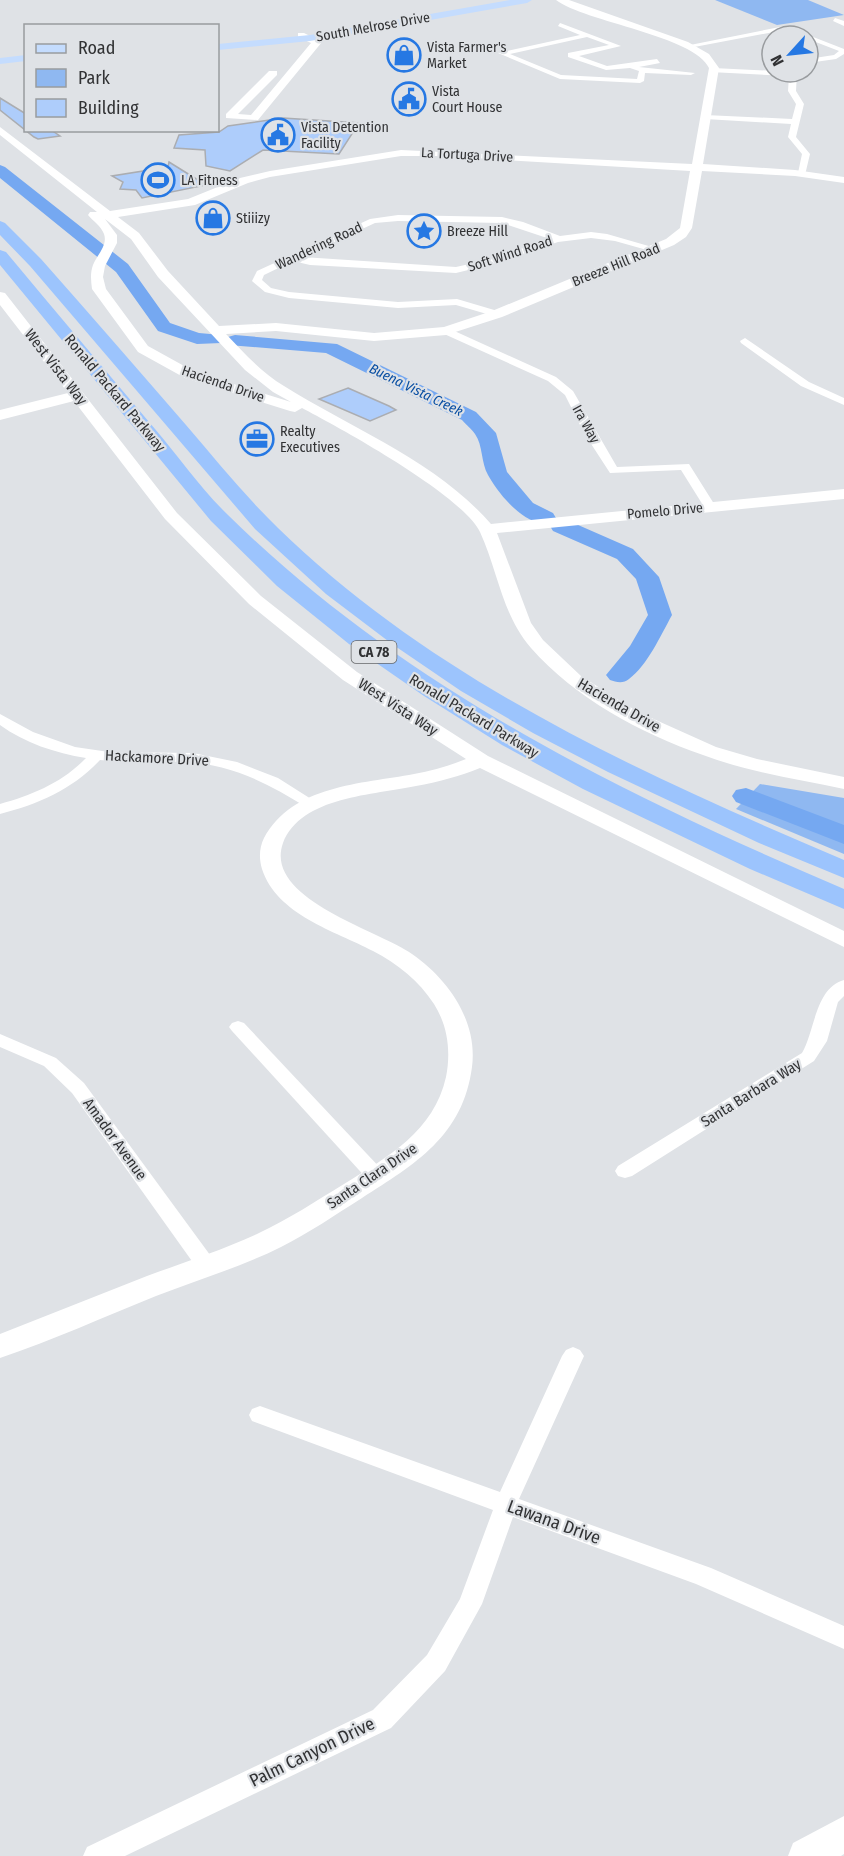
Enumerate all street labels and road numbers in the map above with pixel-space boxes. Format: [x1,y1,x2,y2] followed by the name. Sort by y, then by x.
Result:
[315,9,431,45] street label: South Melrose Drive
[421,144,514,166] street label: La Tortuga Drive
[273,219,365,273] street label: Wandering Road
[466,232,554,276] street label: Soft Wind Road
[570,240,662,290] street label: Breeze Hill Road
[21,325,91,409] street label: West Vista Way
[61,331,170,456] street label: Ronald Packard Parkway
[179,362,267,406] street label: Hacienda Drive
[569,402,604,447] street label: Ira Way
[626,499,704,523] street label: Pomelo Drive
[352,641,397,663] road number: CA 78
[406,670,542,762] street label: Ronald Packard Parkway
[574,674,664,736] street label: Hacienda Drive
[355,675,441,740] street label: West Vista Way
[105,746,209,770] street label: Hackamore Drive
[698,1055,805,1131] street label: Santa Barbara Way
[79,1095,151,1183] street label: Amador Avenue
[324,1139,420,1213] street label: Santa Clara Drive
[504,1495,604,1549] street label: Lawana Drive
[246,1712,378,1792] street label: Palm Canyon Drive

